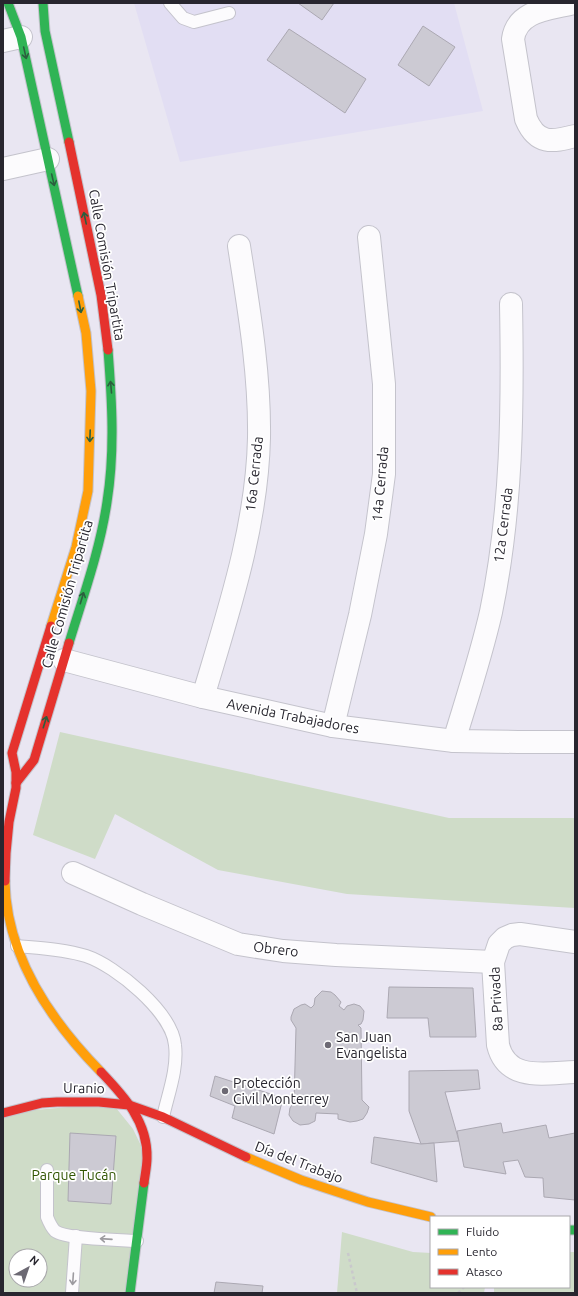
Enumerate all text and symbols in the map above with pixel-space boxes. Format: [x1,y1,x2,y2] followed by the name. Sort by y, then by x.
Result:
[21,46,29,59] one-way arrow
[50,173,57,186] one-way arrow
[86,188,128,342] street label: Calle Comisión Tripartita
[80,212,88,225] one-way arrow
[77,300,85,313] one-way arrow
[108,381,115,394] one-way arrow
[86,429,94,442] one-way arrow
[242,436,266,512] street label: 16a Cerrada
[369,446,391,522] street label: 14a Cerrada
[490,486,516,564] street label: 12a Cerrada
[38,518,96,670] street label: Calle Comisión Tripartita
[79,592,86,605] one-way arrow
[225,695,361,737] street label: Avenida Trabajadores
[42,716,49,729] one-way arrow
[252,938,300,960] street label: Obrero
[486,966,506,1032] street label: 8a Privada
[336,1029,407,1061] place label: San Juan Evangelista
[323,1040,333,1050] marker: San Juan Evangelista
[233,1075,329,1107] place label: Protección Civil Monterrey
[63,1080,105,1096] street label: Uranio
[220,1086,230,1096] marker: Protección Civil Monterrey
[253,1138,345,1186] street label: Día del Trabajo
[32,1167,116,1183] park label: Parque Tucán
[430,1216,570,1288] legend
[466,1225,499,1238] text: Fluido
[100,1235,113,1242] one-way arrow
[466,1245,497,1258] text: Lento
[8,1248,48,1288] north arrow
[27,1253,41,1268] text: N
[466,1265,502,1278] text: Atasco
[69,1272,76,1285] one-way arrow

